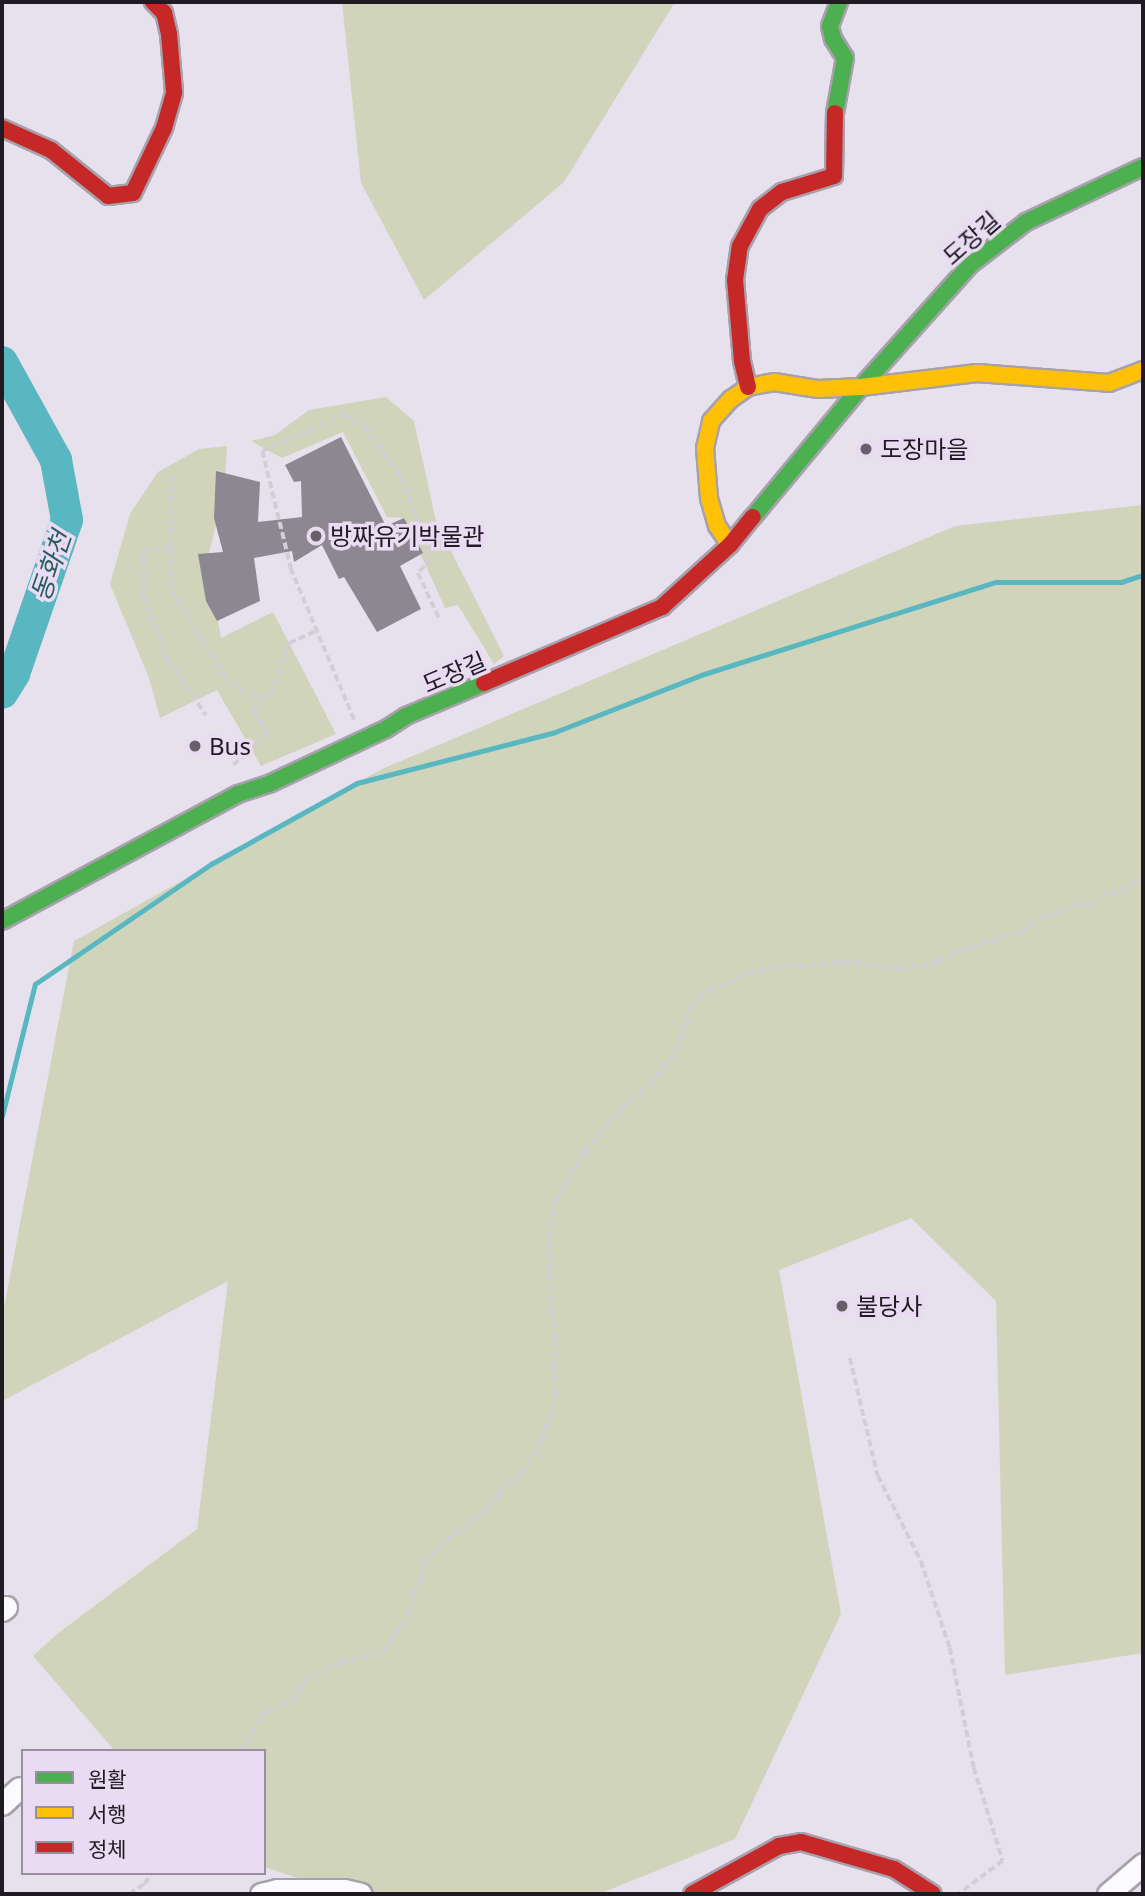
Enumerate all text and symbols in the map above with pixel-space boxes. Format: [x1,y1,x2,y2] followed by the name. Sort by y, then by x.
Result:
[937,205,1005,271] street label: 도장길
[880,435,968,463] place label: 도장마을
[858,441,874,457] marker: 도장마을
[330,522,485,550] place label: 방짜유기박물관
[25,527,77,605] water label: 동화천
[308,528,324,544] marker: 방짜유기박물관
[418,646,490,698] street label: 도장길
[209,732,251,760] place label: Bus
[187,738,203,754] marker: Bus
[856,1292,922,1320] place label: 불당사
[834,1298,850,1314] marker: 불당사
[21,1749,266,1875] legend
[88,1765,127,1793] text: 원활
[88,1800,127,1828] text: 서행
[88,1835,127,1863] text: 정체

